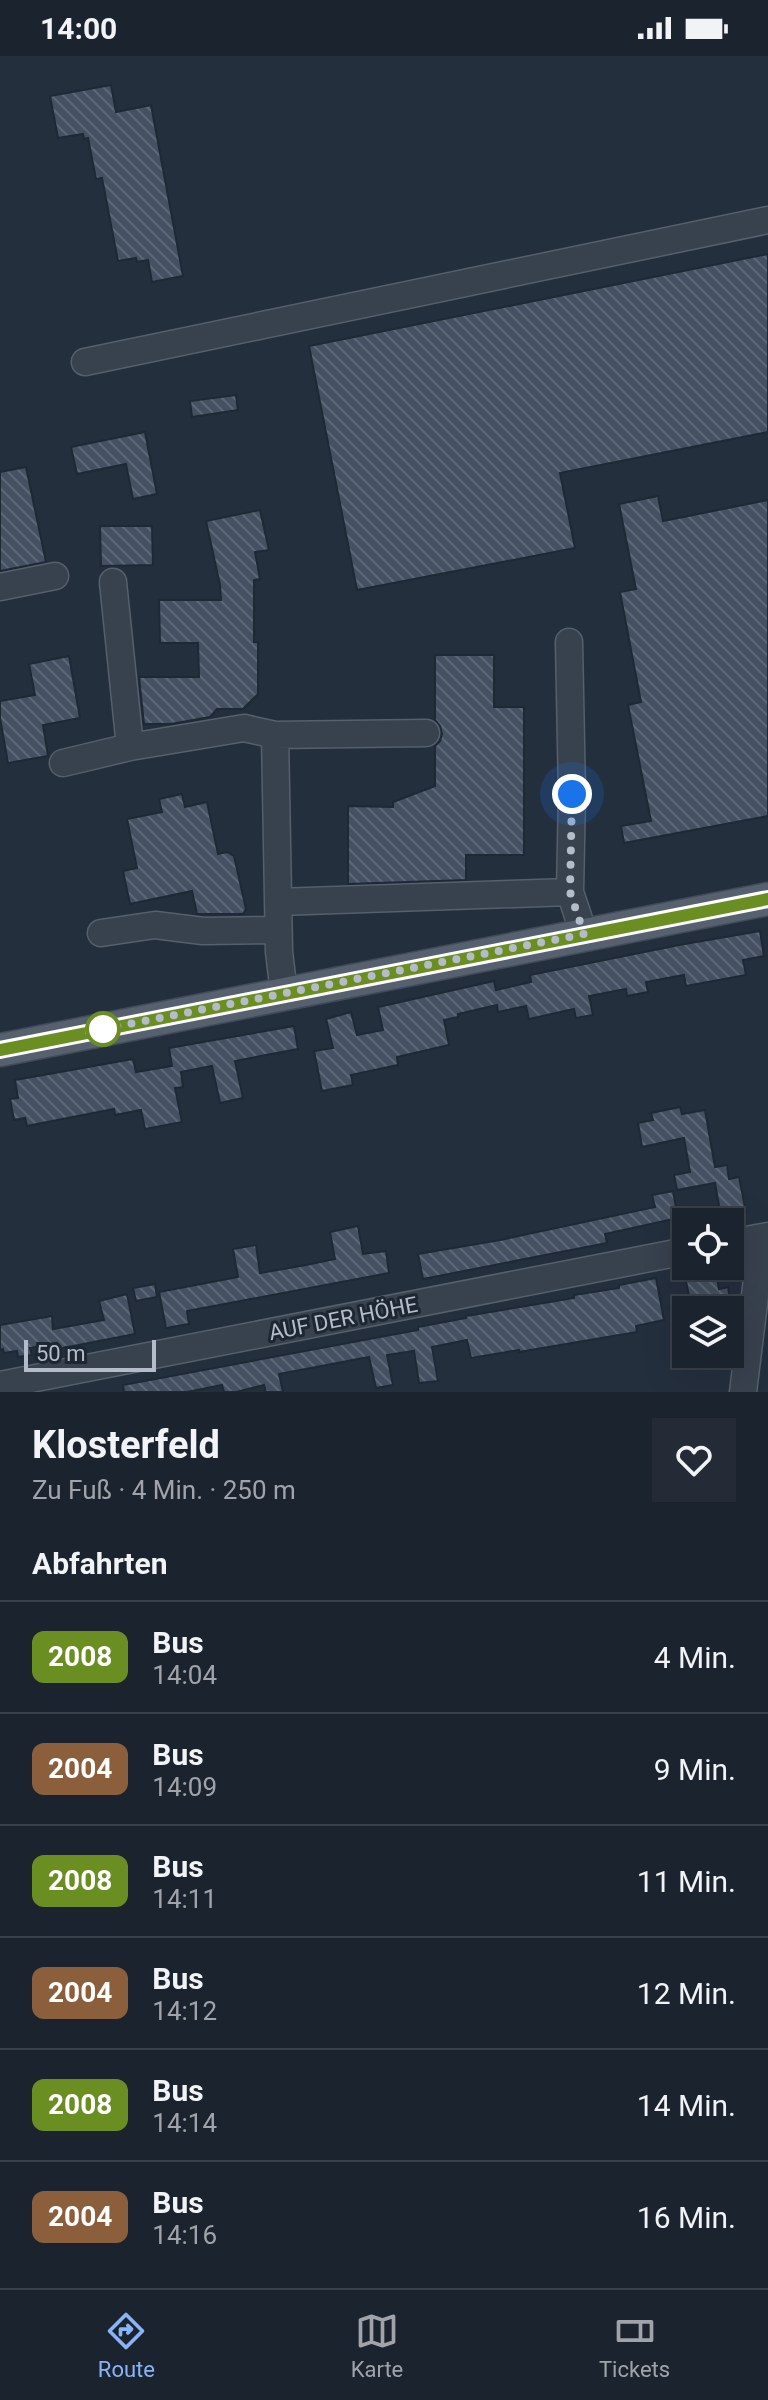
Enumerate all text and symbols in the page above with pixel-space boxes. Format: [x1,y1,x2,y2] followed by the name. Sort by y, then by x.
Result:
[40,11,117,46] text: 14:00
[552,774,592,814] your location
[86,1012,120,1046] unlabelled marker
[672,1208,744,1368] map controls
[672,1208,744,1280] button: locate
[267,1292,420,1345] street label: AUF DER HÖHE
[672,1296,744,1368] button: layers
[24,1336,156,1372] scale bar
[36,1341,85,1366] text: 50 m
[652,1418,736,1502] button: heart
[32,1423,220,1467] text: Klosterfeld
[32,1475,296,1505] text: Zu Fuß · 4 Min. · 250 m
[32,1546,168,1581] text: Abfahrten
[152,1625,204,1660] text: Bus
[48,1640,112,1673] text: 2008
[654,1640,736,1675] text: 4 Min.
[152,1660,217,1690] text: 14:04
[152,1737,204,1772] text: Bus
[48,1752,112,1785] text: 2004
[654,1752,736,1787] text: 9 Min.
[152,1772,217,1802] text: 14:09
[152,1849,204,1884] text: Bus
[48,1864,112,1897] text: 2008
[637,1864,736,1899] text: 11 Min.
[152,1884,217,1914] text: 14:11
[152,1961,204,1996] text: Bus
[48,1976,112,2009] text: 2004
[637,1976,736,2011] text: 12 Min.
[152,1996,217,2026] text: 14:12
[152,2073,204,2108] text: Bus
[48,2088,112,2121] text: 2008
[637,2088,736,2123] text: 14 Min.
[152,2108,217,2138] text: 14:14
[152,2185,204,2220] text: Bus
[48,2200,112,2233] text: 2004
[637,2200,736,2235] text: 16 Min.
[152,2220,217,2250] text: 14:16
[98,2309,155,2382] tab: Route
[351,2309,403,2382] tab: Karte
[599,2309,670,2382] tab: Tickets

